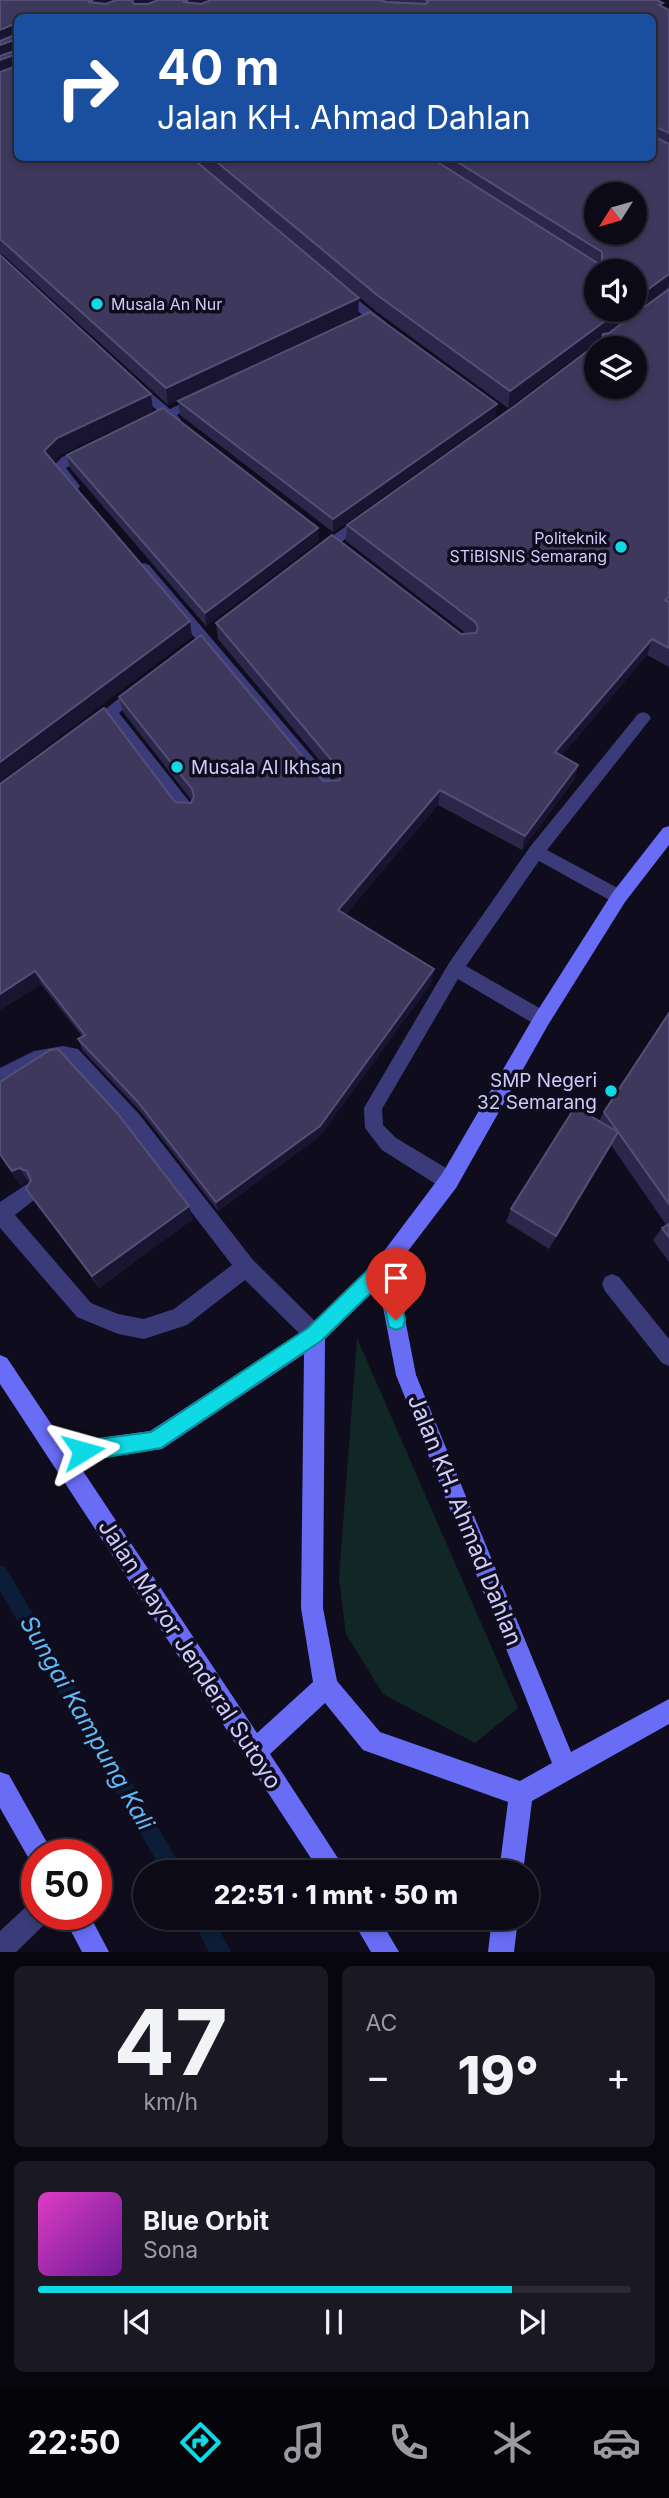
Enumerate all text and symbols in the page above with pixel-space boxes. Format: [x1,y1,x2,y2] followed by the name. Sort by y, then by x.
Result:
[157,38,280,97] text: 40 m
[42,42,133,133] icon: right
[157,98,531,137] text: Jalan KH. Ahmad Dahlan
[584,182,648,245] north arrow
[584,182,647,399] map controls
[584,259,647,322] button: sound
[111,294,222,314] place label: Musala An Nur
[89,296,105,312] marker: Musala An Nur
[584,336,647,399] button: layers
[450,528,607,566] place label: Politeknik STiBISNIS Semarang
[613,539,629,555] marker: Politeknik STiBISNIS Semarang
[191,756,342,779] place label: Musala Al Ikhsan
[169,759,185,775] marker: Musala Al Ikhsan
[477,1069,597,1114] place label: SMP Negeri 32 Semarang
[603,1083,619,1099] marker: SMP Negeri 32 Semarang
[366,1248,426,1320] pin
[377,1259,415,1297] icon: arrive
[402,1390,528,1650] street label: Jalan KH. Ahmad Dahlan
[46,1414,120,1488] position arrow
[92,1514,288,1794] street label: Jalan Mayor Jenderal Sutoyo
[14,1610,161,1836] water label: Sungai Kampung Kali
[21,1839,112,1930] speed limit sign: 50
[214,1879,458,1910] text: 22:51 · 1 mnt · 50 m
[114,1987,228,2097] text: 47
[366,2009,397,2037] text: AC
[458,2044,539,2107] text: 19°
[366,2053,391,2099] text: −
[606,2053,631,2099] text: +
[143,2088,198,2116] text: km/h
[143,2205,269,2236] text: Blue Orbit
[143,2236,198,2264] text: Sona
[118,2303,156,2341] icon: previous
[315,2303,353,2341] icon: pause
[513,2303,551,2341] icon: next
[176,2418,225,2467] icon: directions
[280,2418,329,2467] icon: music
[384,2418,433,2467] icon: phone
[488,2418,537,2467] icon: climate
[592,2418,641,2467] icon: car
[28,2423,121,2462] text: 22:50

